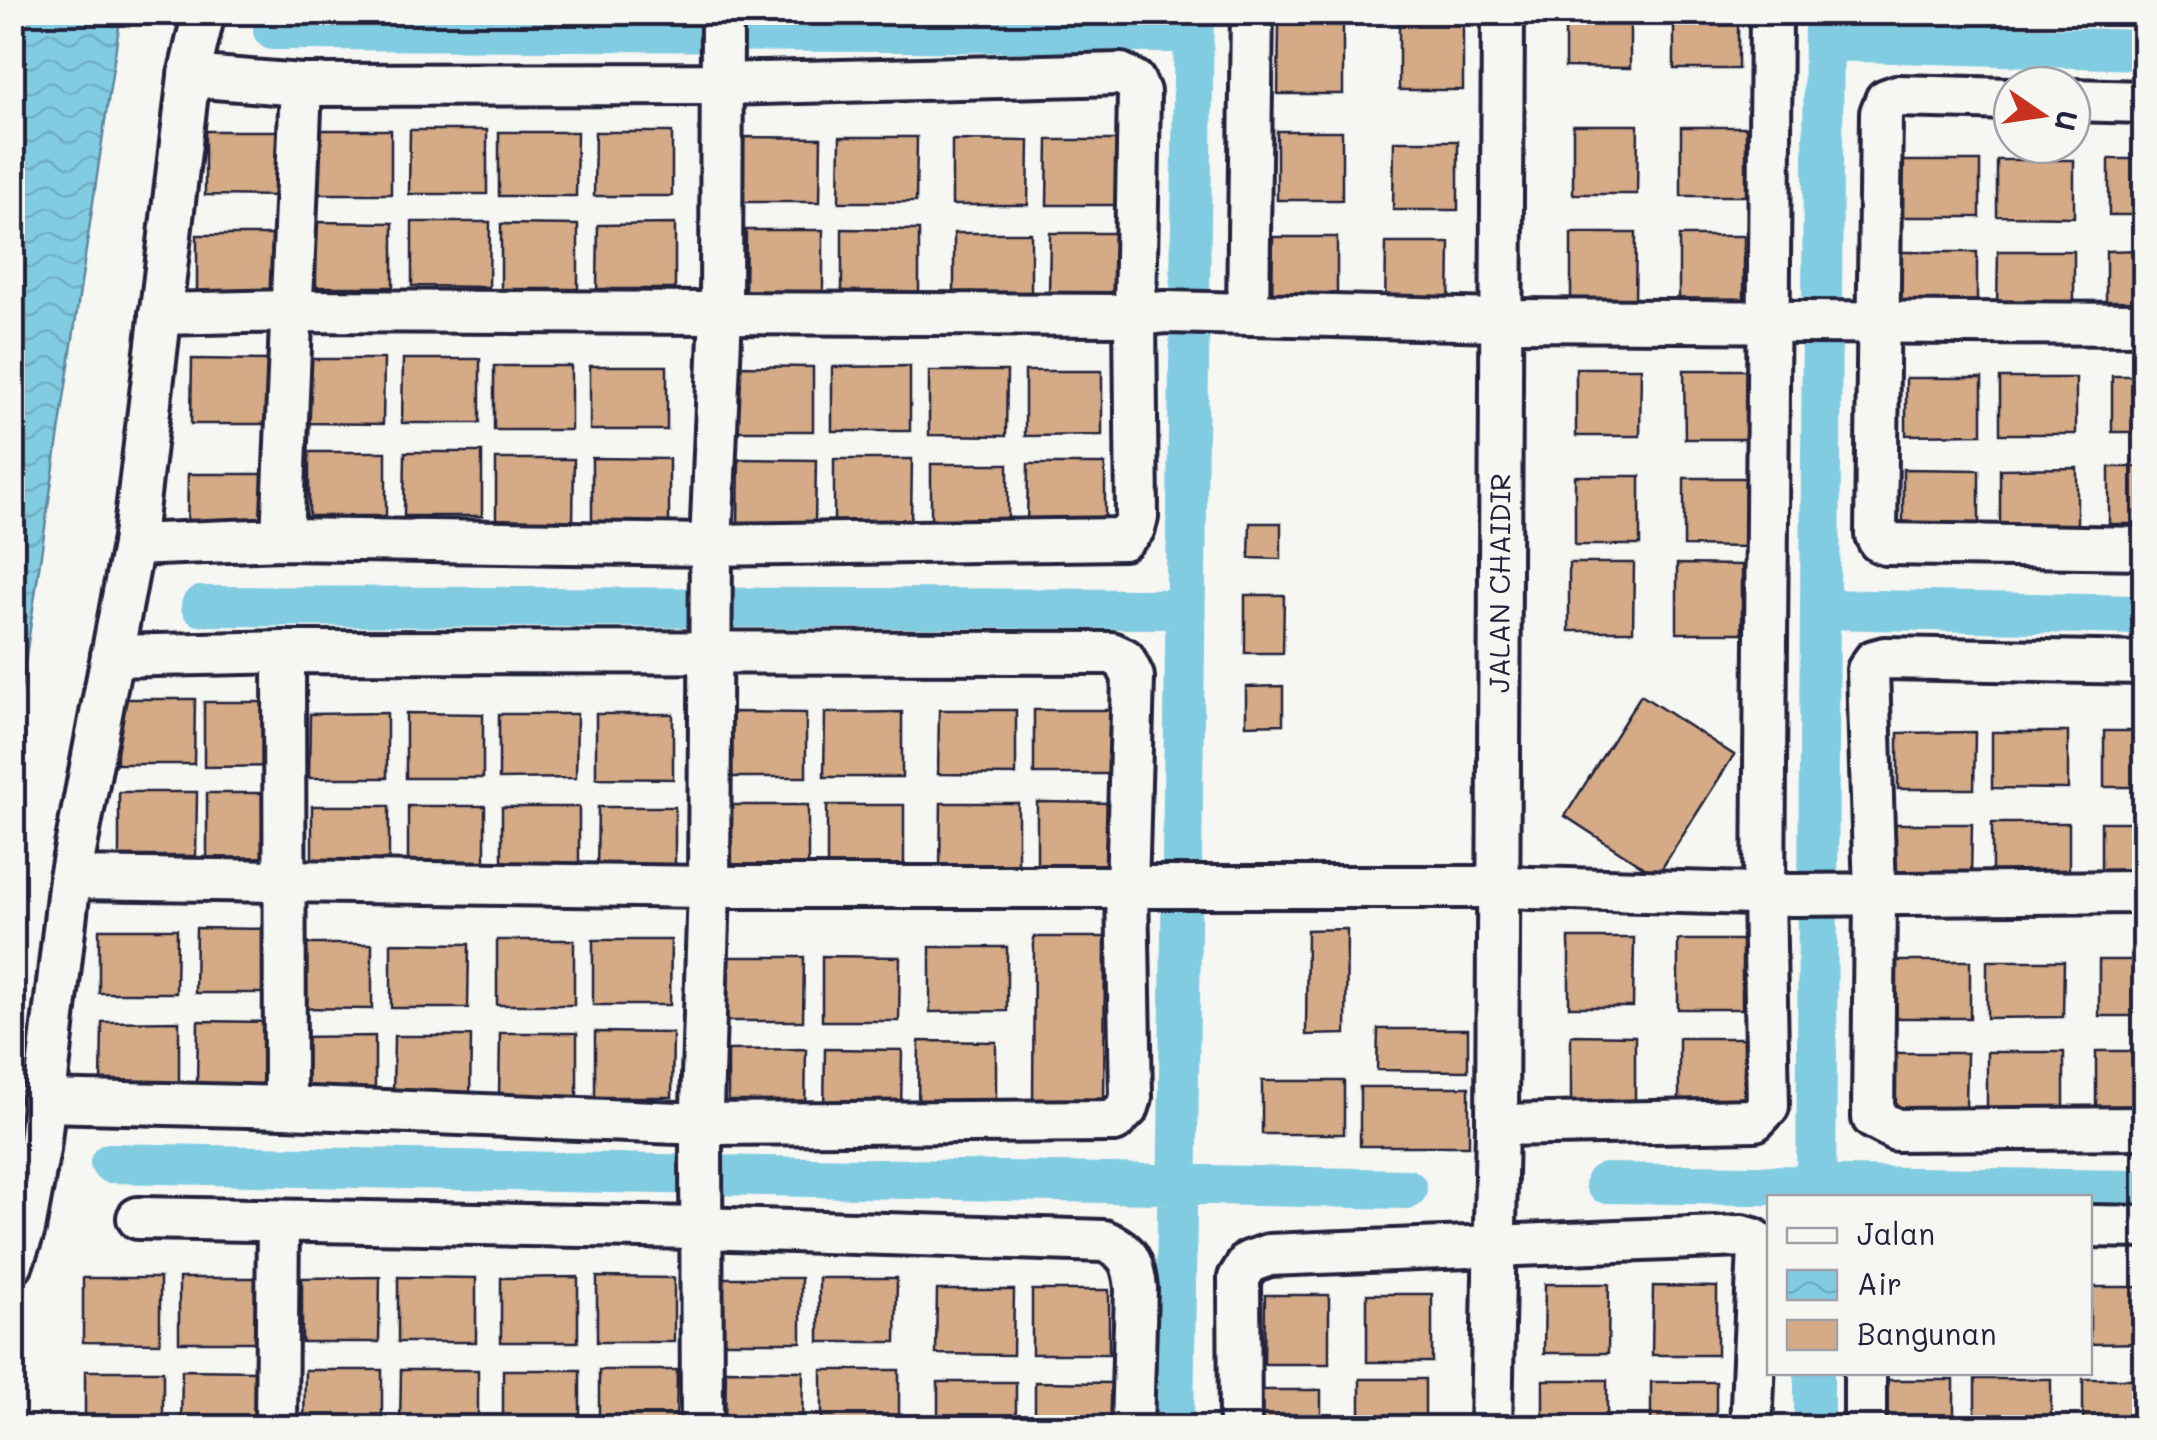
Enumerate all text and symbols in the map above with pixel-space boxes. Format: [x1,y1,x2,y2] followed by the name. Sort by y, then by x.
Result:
[1992,65,2092,165] north arrow
[2048,107,2087,135] text: U
[1480,473,1518,693] street label: JALAN CHAIDIR
[1767,1195,2092,1375] legend
[1857,1213,1935,1253] text: Jalan
[1857,1263,1902,1303] text: Air
[1857,1313,1997,1353] text: Bangunan

